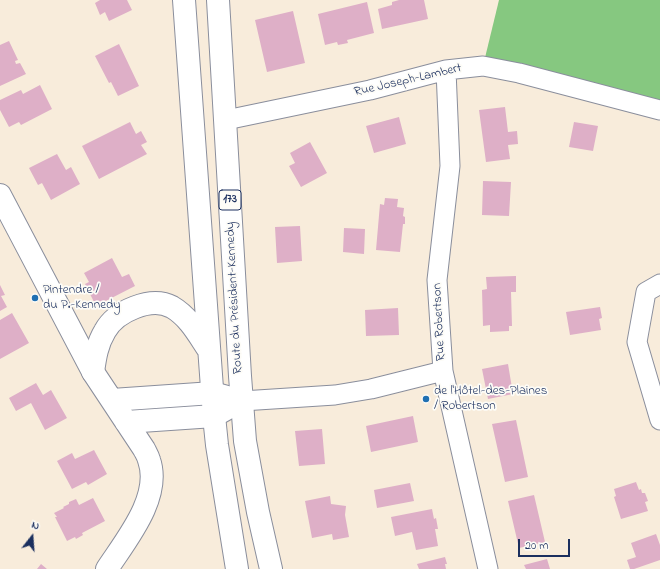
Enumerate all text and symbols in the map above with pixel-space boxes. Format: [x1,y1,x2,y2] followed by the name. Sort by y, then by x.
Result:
[353,61,463,101] street label: Rue Joseph-Lambert
[219,190,241,210] road number: 173
[223,222,247,374] street label: Route du Président-Kennedy
[43,283,121,314] place label: Pintendre / du P.-Kennedy
[430,283,450,361] street label: Rue Robertson
[30,293,40,303] marker: Pintendre / du P.-Kennedy
[434,384,547,415] place label: de l'Hôtel-des-Plaines / Robertson
[421,394,431,404] marker: de l'Hôtel-des-Plaines / Robertson
[12,517,52,557] north arrow
[30,517,41,534] text: N
[520,531,572,557] scale bar
[525,537,548,555] text: 20 m

